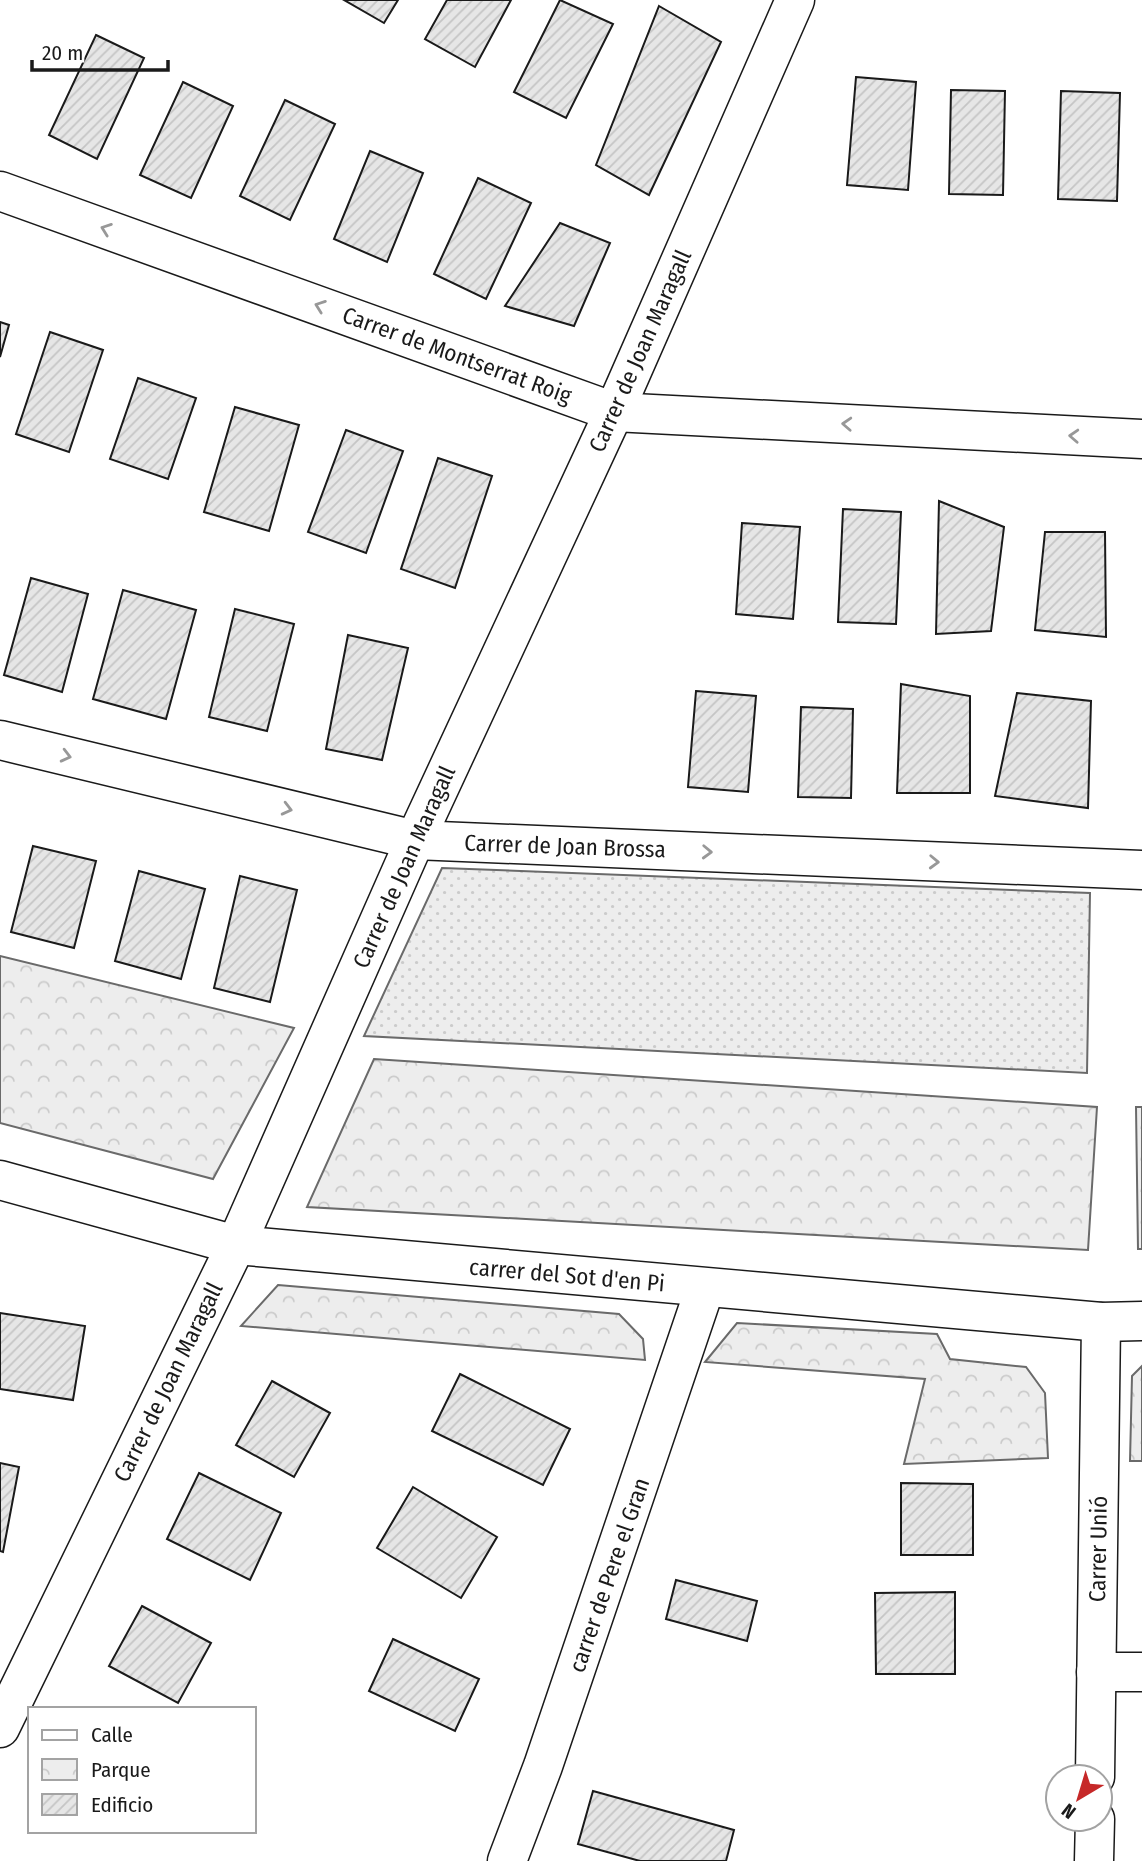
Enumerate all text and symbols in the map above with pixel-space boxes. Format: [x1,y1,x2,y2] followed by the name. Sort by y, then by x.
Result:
[32,28,168,72] scale bar
[42,40,83,66] text: 20 m
[100,223,112,237] one-way arrow
[583,245,697,457] street label: Carrer de Joan Maragall
[314,300,326,314] one-way arrow
[339,301,576,410] street label: Carrer de Montserrat Roig
[841,417,852,432] one-way arrow
[1068,428,1079,443] one-way arrow
[60,748,72,762] one-way arrow
[347,761,461,973] street label: Carrer de Joan Maragall
[281,801,293,816] one-way arrow
[464,828,666,864] street label: Carrer de Joan Brossa
[702,845,713,860] one-way arrow
[929,854,940,869] one-way arrow
[468,1253,666,1297] street label: carrer del Sot d'en Pi
[108,1278,228,1486] street label: Carrer de Joan Maragall
[563,1474,655,1676] street label: carrer de Pere el Gran
[1083,1496,1113,1602] street label: Carrer Unió
[28,1707,256,1833] legend
[91,1722,133,1748] text: Calle
[91,1757,151,1783] text: Parque
[1044,1763,1114,1833] north arrow
[91,1792,153,1818] text: Edificio
[1057,1798,1080,1824] text: N

